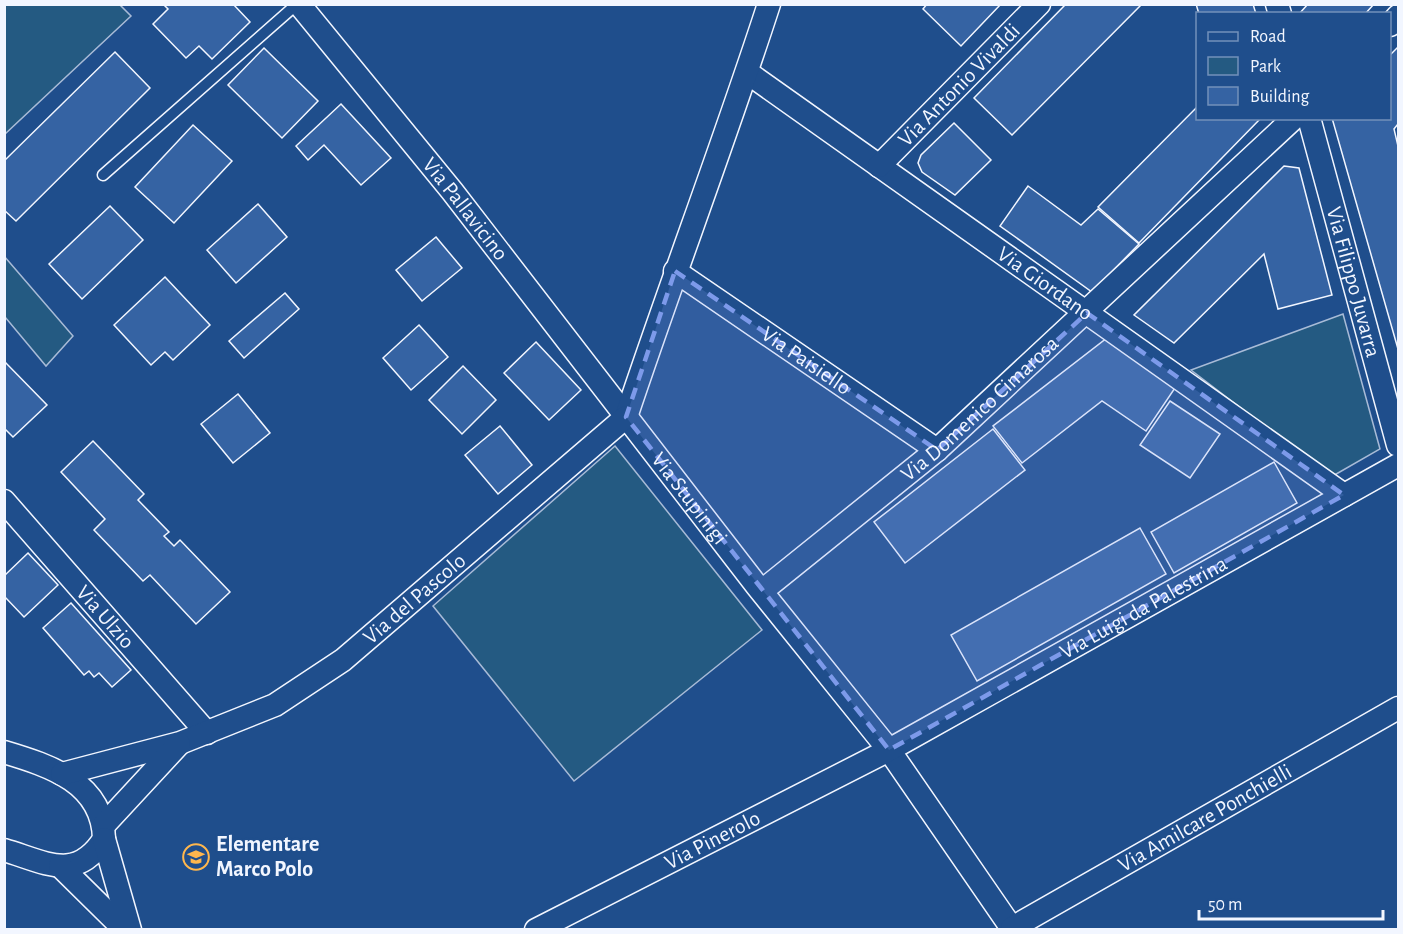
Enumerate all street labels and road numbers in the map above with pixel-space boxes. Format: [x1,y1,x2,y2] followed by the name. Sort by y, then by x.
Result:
[894,19,1024,151] street label: Via Antonio Vivaldi
[418,153,512,265] street label: Via Pallavicino
[1323,205,1385,360] street label: Via Filippo Juvarra
[993,242,1097,324] street label: Via Giordano
[757,322,855,399] street label: Via Paisiello
[897,332,1063,485] street label: Via Domenico Cimarosa
[647,448,732,548] street label: Via Stupinigi
[359,549,470,648] street label: Via del Pascolo
[1056,552,1231,663] street label: Via Luigi da Palestrina
[72,581,139,653] street label: Via Ulzio
[1114,760,1295,876] street label: Via Amilcare Ponchielli
[661,807,764,873] street label: Via Pinerolo

